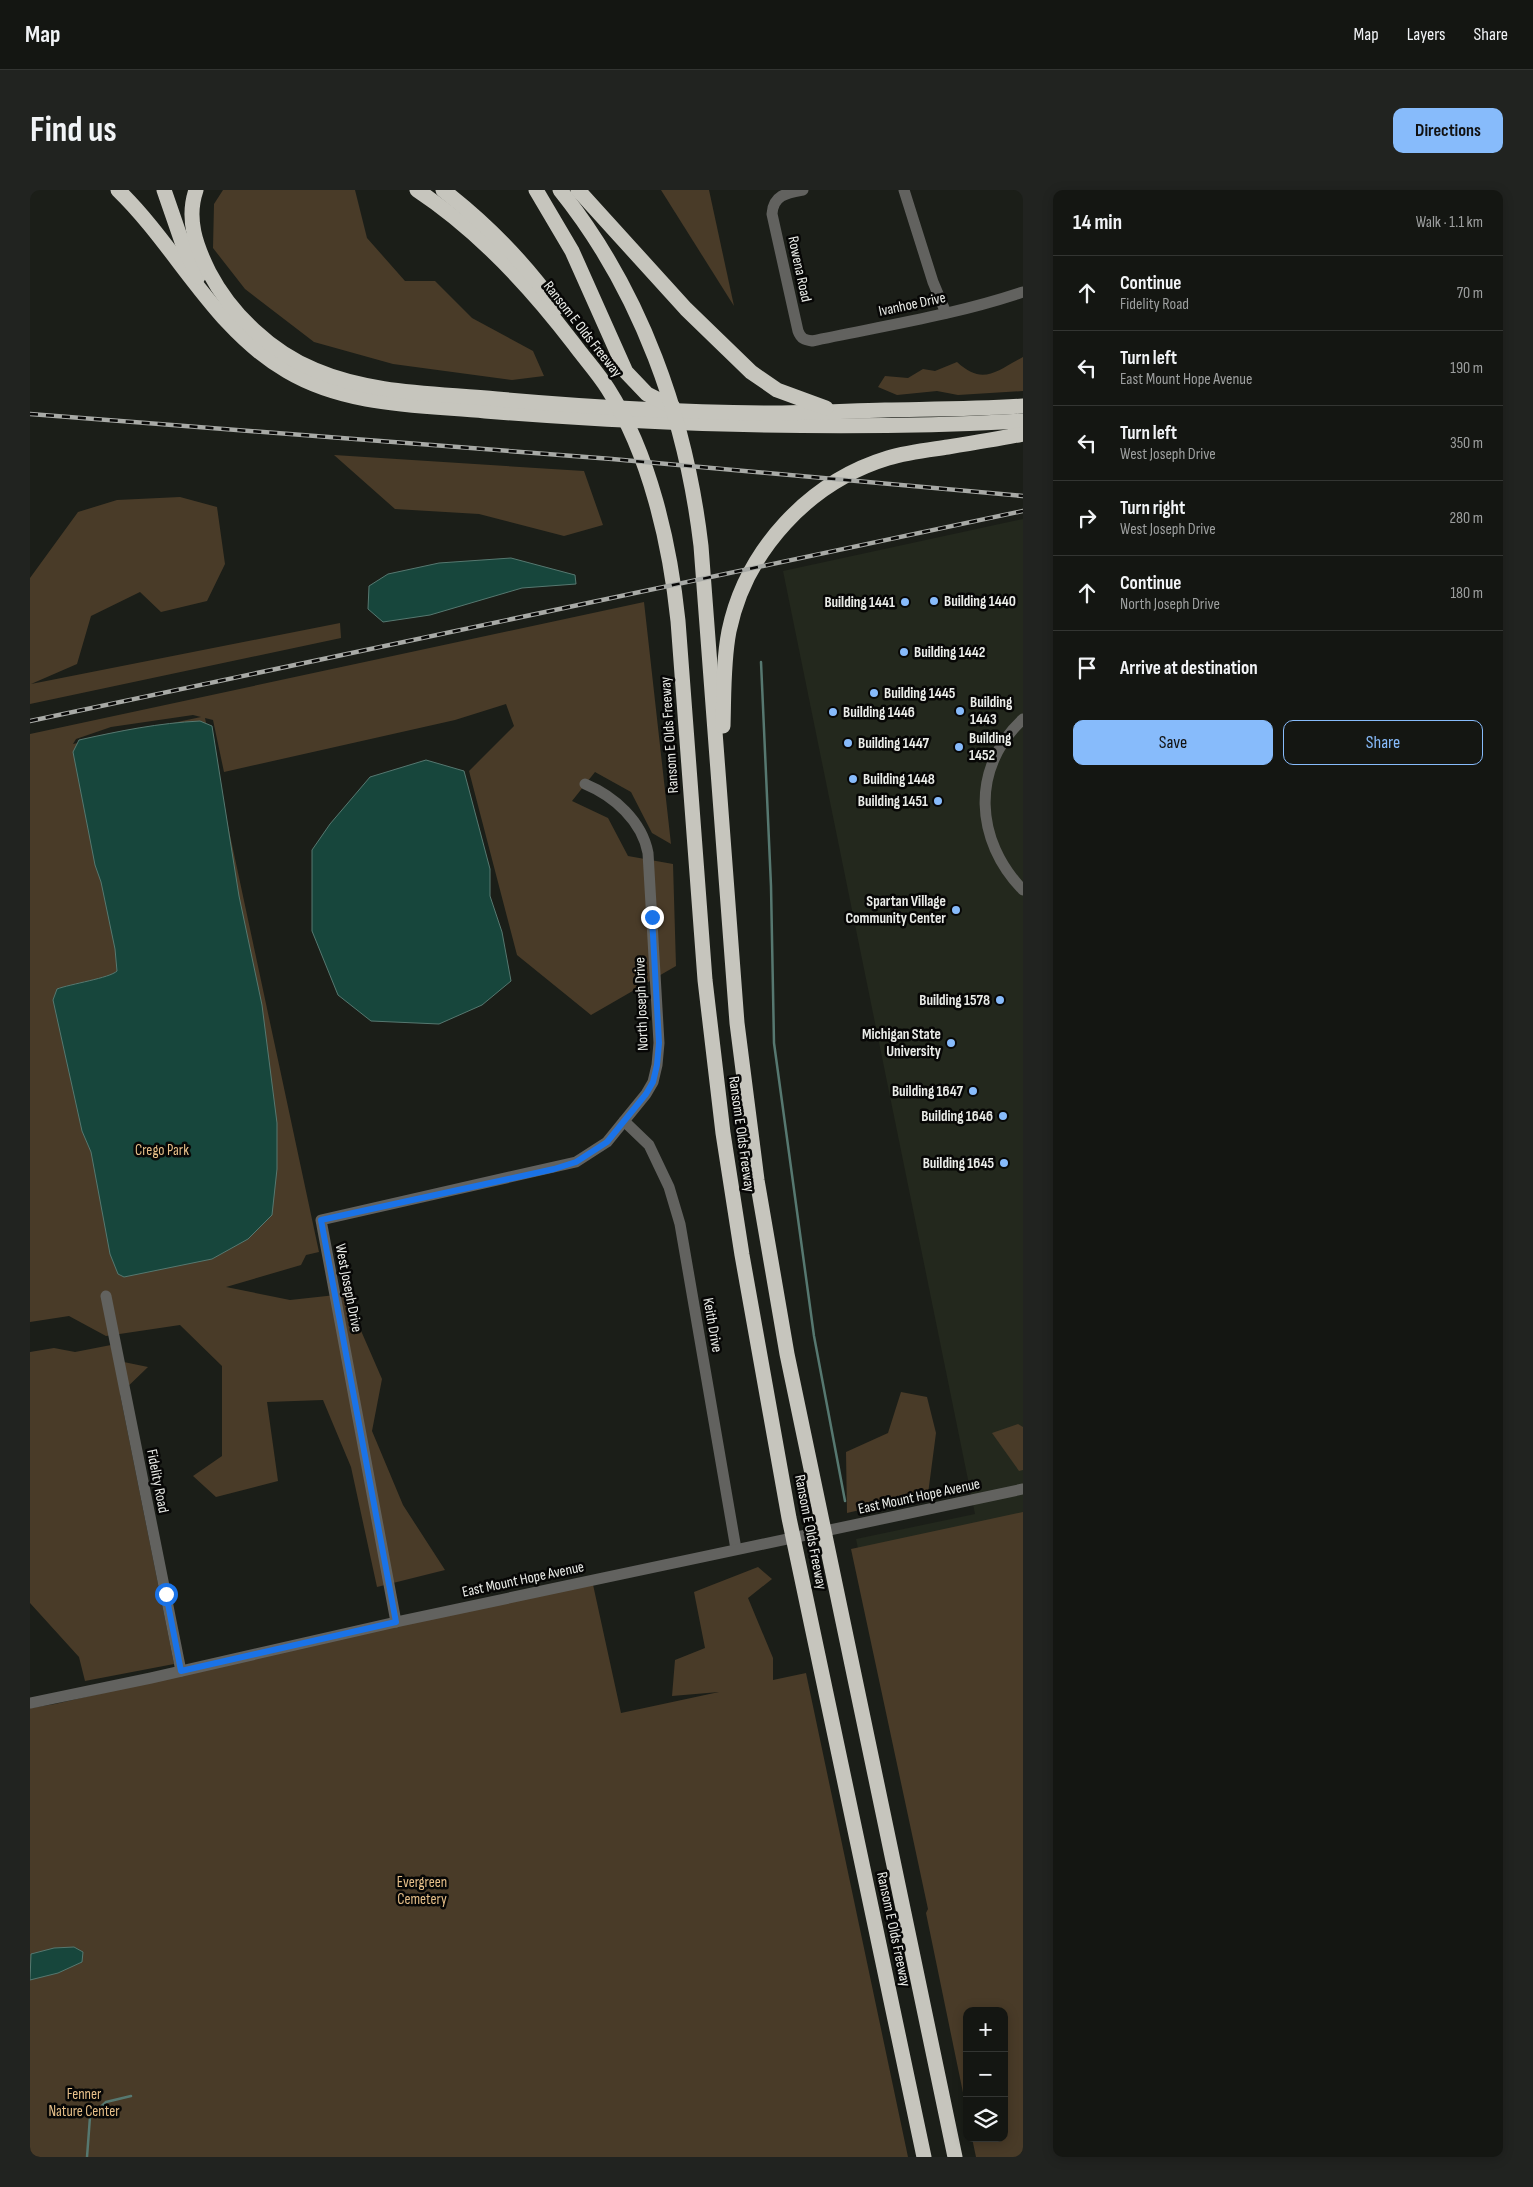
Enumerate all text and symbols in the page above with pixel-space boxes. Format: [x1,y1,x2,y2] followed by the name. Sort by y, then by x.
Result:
[25,20,60,49] text: Map
[1354,24,1379,45] text: Map
[1407,24,1446,45] text: Layers
[1474,24,1508,45] text: Share
[1393,108,1503,153] button: Directions
[30,109,117,152] text: Find us
[1073,210,1122,235] text: 14 min
[1416,213,1483,232] text: Walk · 1.1 km
[783,234,816,304] street label: Rowena Road
[1120,272,1181,295] text: Continue
[539,277,626,381] street label: Ransom E Olds Freeway
[1073,279,1101,307] icon: ahead
[1457,284,1483,303] text: 70 m
[877,288,947,321] street label: Ivanhoe Drive
[1120,295,1189,314] text: Fidelity Road
[1120,347,1177,370] text: Turn left
[1073,354,1101,382] icon: left
[1450,359,1483,378] text: 190 m
[1120,370,1252,389] text: East Mount Hope Avenue
[1120,422,1177,445] text: Turn left
[1073,429,1101,457] icon: left
[1450,434,1483,453] text: 350 m
[1120,445,1216,464] text: West Joseph Drive
[1120,497,1185,520] text: Turn right
[1073,504,1101,532] icon: right
[1449,509,1483,528] text: 280 m
[1120,520,1216,539] text: West Joseph Drive
[1120,572,1181,595] text: Continue
[1073,579,1101,607] icon: ahead
[1450,584,1483,603] text: 180 m
[944,592,1016,611] place label: Building 1440
[824,593,895,612] place label: Building 1441
[928,595,940,607] marker: Building 1440
[1120,595,1220,614] text: North Joseph Drive
[899,596,911,608] marker: Building 1441
[914,643,985,662] place label: Building 1442
[898,646,910,658] marker: Building 1442
[1073,654,1101,682] icon: arrive
[1120,657,1258,680] text: Arrive at destination
[656,676,683,794] street label: Ransom E Olds Freeway
[884,684,956,703] place label: Building 1445
[868,687,880,699] marker: Building 1445
[970,693,1013,729] place label: Building 1443
[843,703,915,722] place label: Building 1446
[954,705,966,717] marker: Building 1443
[827,706,839,718] marker: Building 1446
[1073,720,1273,765] button: Save
[1283,720,1483,765] button: Share
[969,729,1012,765] place label: Building 1452
[858,734,930,753] place label: Building 1447
[842,737,854,749] marker: Building 1447
[953,741,965,753] marker: Building 1452
[863,770,935,789] place label: Building 1448
[847,773,859,785] marker: Building 1448
[858,792,928,811] place label: Building 1451
[932,795,944,807] marker: Building 1451
[845,892,946,928] place label: Spartan Village Community Center
[950,904,962,916] marker: Spartan Village Community Center
[641,906,664,929] route end
[630,957,653,1051] street label: North Joseph Drive
[919,991,990,1010] place label: Building 1578
[994,994,1006,1006] marker: Building 1578
[862,1025,942,1061] place label: Michigan State University
[945,1037,957,1049] marker: Michigan State University
[724,1075,759,1193] street label: Ransom E Olds Freeway
[892,1082,963,1101] place label: Building 1647
[967,1085,979,1097] marker: Building 1647
[921,1107,993,1126] place label: Building 1646
[997,1110,1009,1122] marker: Building 1646
[135,1141,189,1160] park label: Crego Park
[923,1154,994,1173] place label: Building 1645
[998,1157,1010,1169] marker: Building 1645
[331,1242,366,1334] street label: West Joseph Drive
[698,1296,727,1354] street label: Keith Drive
[142,1448,173,1515] street label: Fidelity Road
[790,1473,831,1591] street label: Ransom E Olds Freeway
[856,1474,982,1519] street label: East Mount Hope Avenue
[460,1557,586,1602] street label: East Mount Hope Avenue
[155,1583,178,1606] route start
[872,1870,915,1988] street label: Ransom E Olds Freeway
[397,1873,447,1909] park label: Evergreen Cemetery
[963,2007,1008,2142] map controls
[963,2007,1008,2052] button: +
[963,2052,1008,2097] button: −
[48,2085,120,2121] park label: Fenner Nature Center
[963,2097,1008,2142] button: layers

